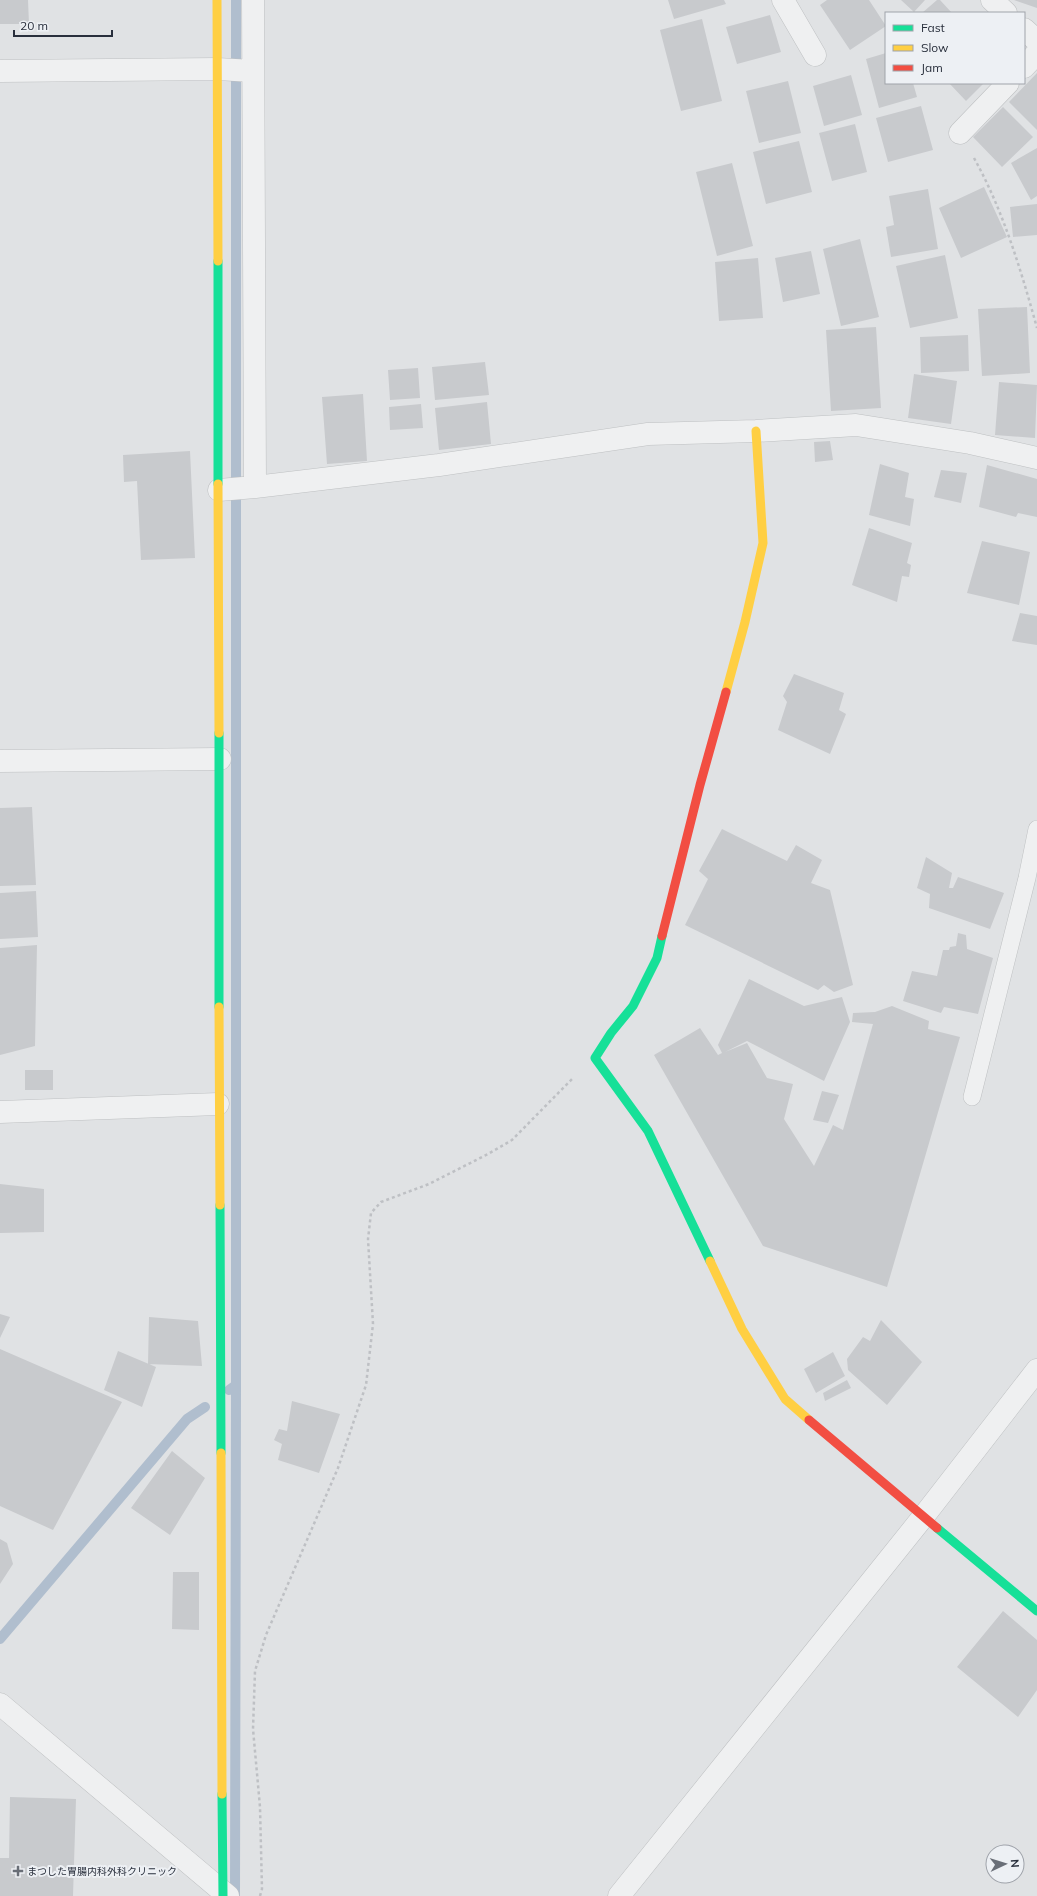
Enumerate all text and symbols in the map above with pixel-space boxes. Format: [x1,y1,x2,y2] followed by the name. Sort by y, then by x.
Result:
[14,12,112,38] scale bar
[885,12,1025,84] legend
[20,18,48,33] text: 20 m
[921,20,945,35] text: Fast
[921,40,949,55] text: Slow
[921,60,943,75] text: Jam
[985,1844,1025,1884] north arrow
[1008,1859,1022,1868] text: N
[12,1865,24,1877] marker: まつした胃腸内科外科クリニック
[27,1865,177,1878] place label: まつした胃腸内科外科クリニック

